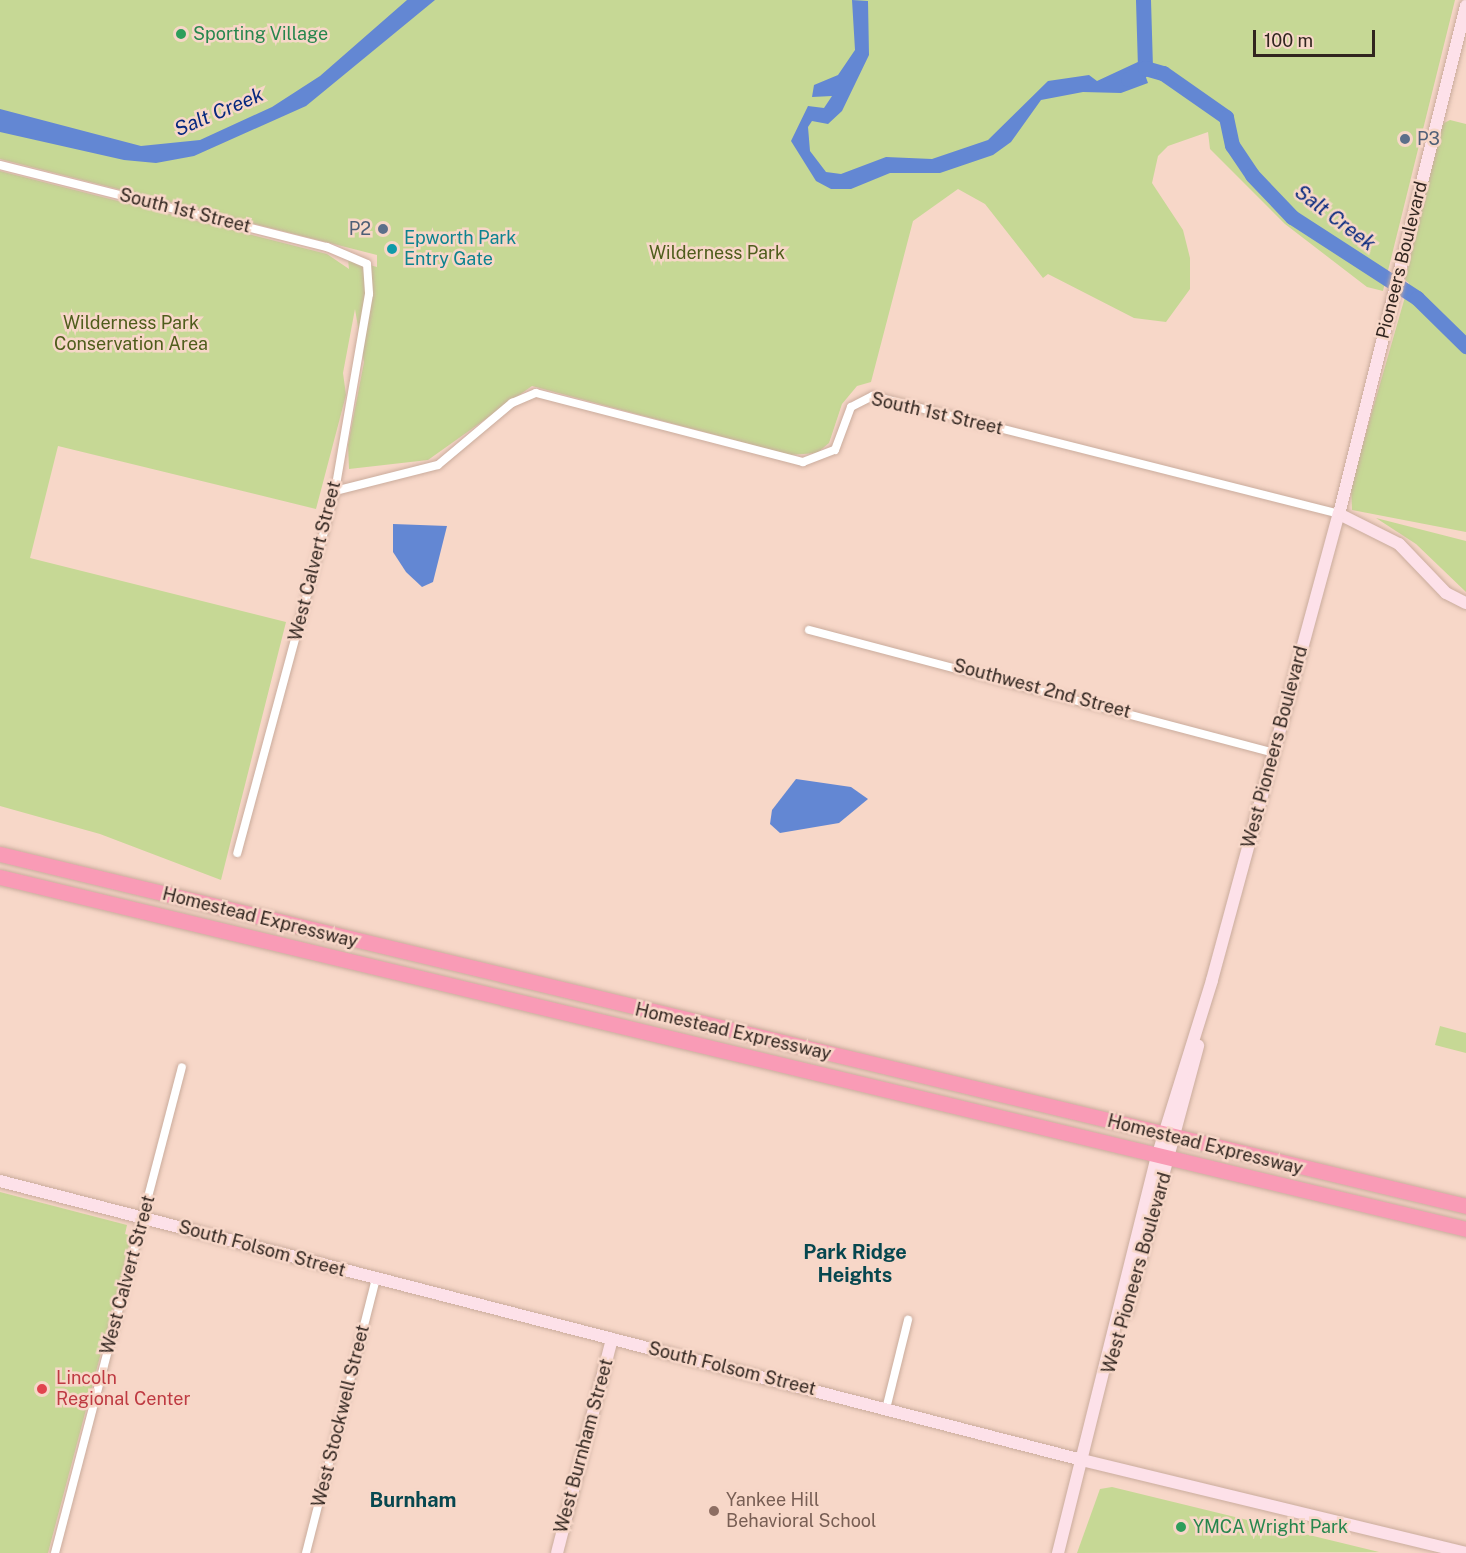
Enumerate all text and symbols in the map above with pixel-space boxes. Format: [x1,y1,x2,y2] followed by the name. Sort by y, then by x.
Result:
[1256,18,1378,56] scale bar
[193,23,329,45] place label: Sporting Village
[174,27,188,41] marker: Sporting Village
[1264,30,1313,51] text: 100 m
[171,82,267,142] water label: Salt Creek
[1417,128,1440,150] place label: P3
[1398,132,1412,146] marker: P3
[1372,179,1432,341] street label: Pioneers Boulevard
[1290,180,1380,256] water label: Salt Creek
[117,184,253,238] street label: South 1st Street
[349,218,371,240] place label: P2
[376,222,390,236] marker: P2
[404,228,516,270] place label: Epworth Park Entry Gate
[385,242,399,256] marker: Epworth Park Entry Gate
[649,242,785,264] park label: Wilderness Park
[54,313,208,356] park label: Wilderness Park Conservation Area
[869,388,1005,440] street label: South 1st Street
[285,479,345,643] street label: West Calvert Street
[1238,644,1312,850] street label: West Pioneers Boulevard
[951,655,1133,723] street label: Southwest 2nd Street
[160,883,360,953] street label: Homestead Expressway
[633,999,833,1065] street label: Homestead Expressway
[1105,1110,1305,1180] street label: Homestead Expressway
[1098,1170,1176,1376] street label: West Pioneers Boulevard
[96,1193,160,1357] street label: West Calvert Street
[176,1216,348,1282] street label: South Folsom Street
[803,1241,907,1288] district label: Park Ridge Heights
[308,1323,374,1509] street label: West Stockwell Street
[646,1338,818,1400] street label: South Folsom Street
[550,1356,618,1536] street label: West Burnham Street
[56,1368,191,1410] place label: Lincoln Regional Center
[33,1380,51,1398] marker: Lincoln Regional Center
[370,1488,456,1512] district label: Burnham
[726,1490,876,1532] place label: Yankee Hill Behavioral School
[707,1504,721,1518] marker: Yankee Hill Behavioral School
[1193,1516,1349,1538] place label: YMCA Wright Park
[1174,1520,1188,1534] marker: YMCA Wright Park

